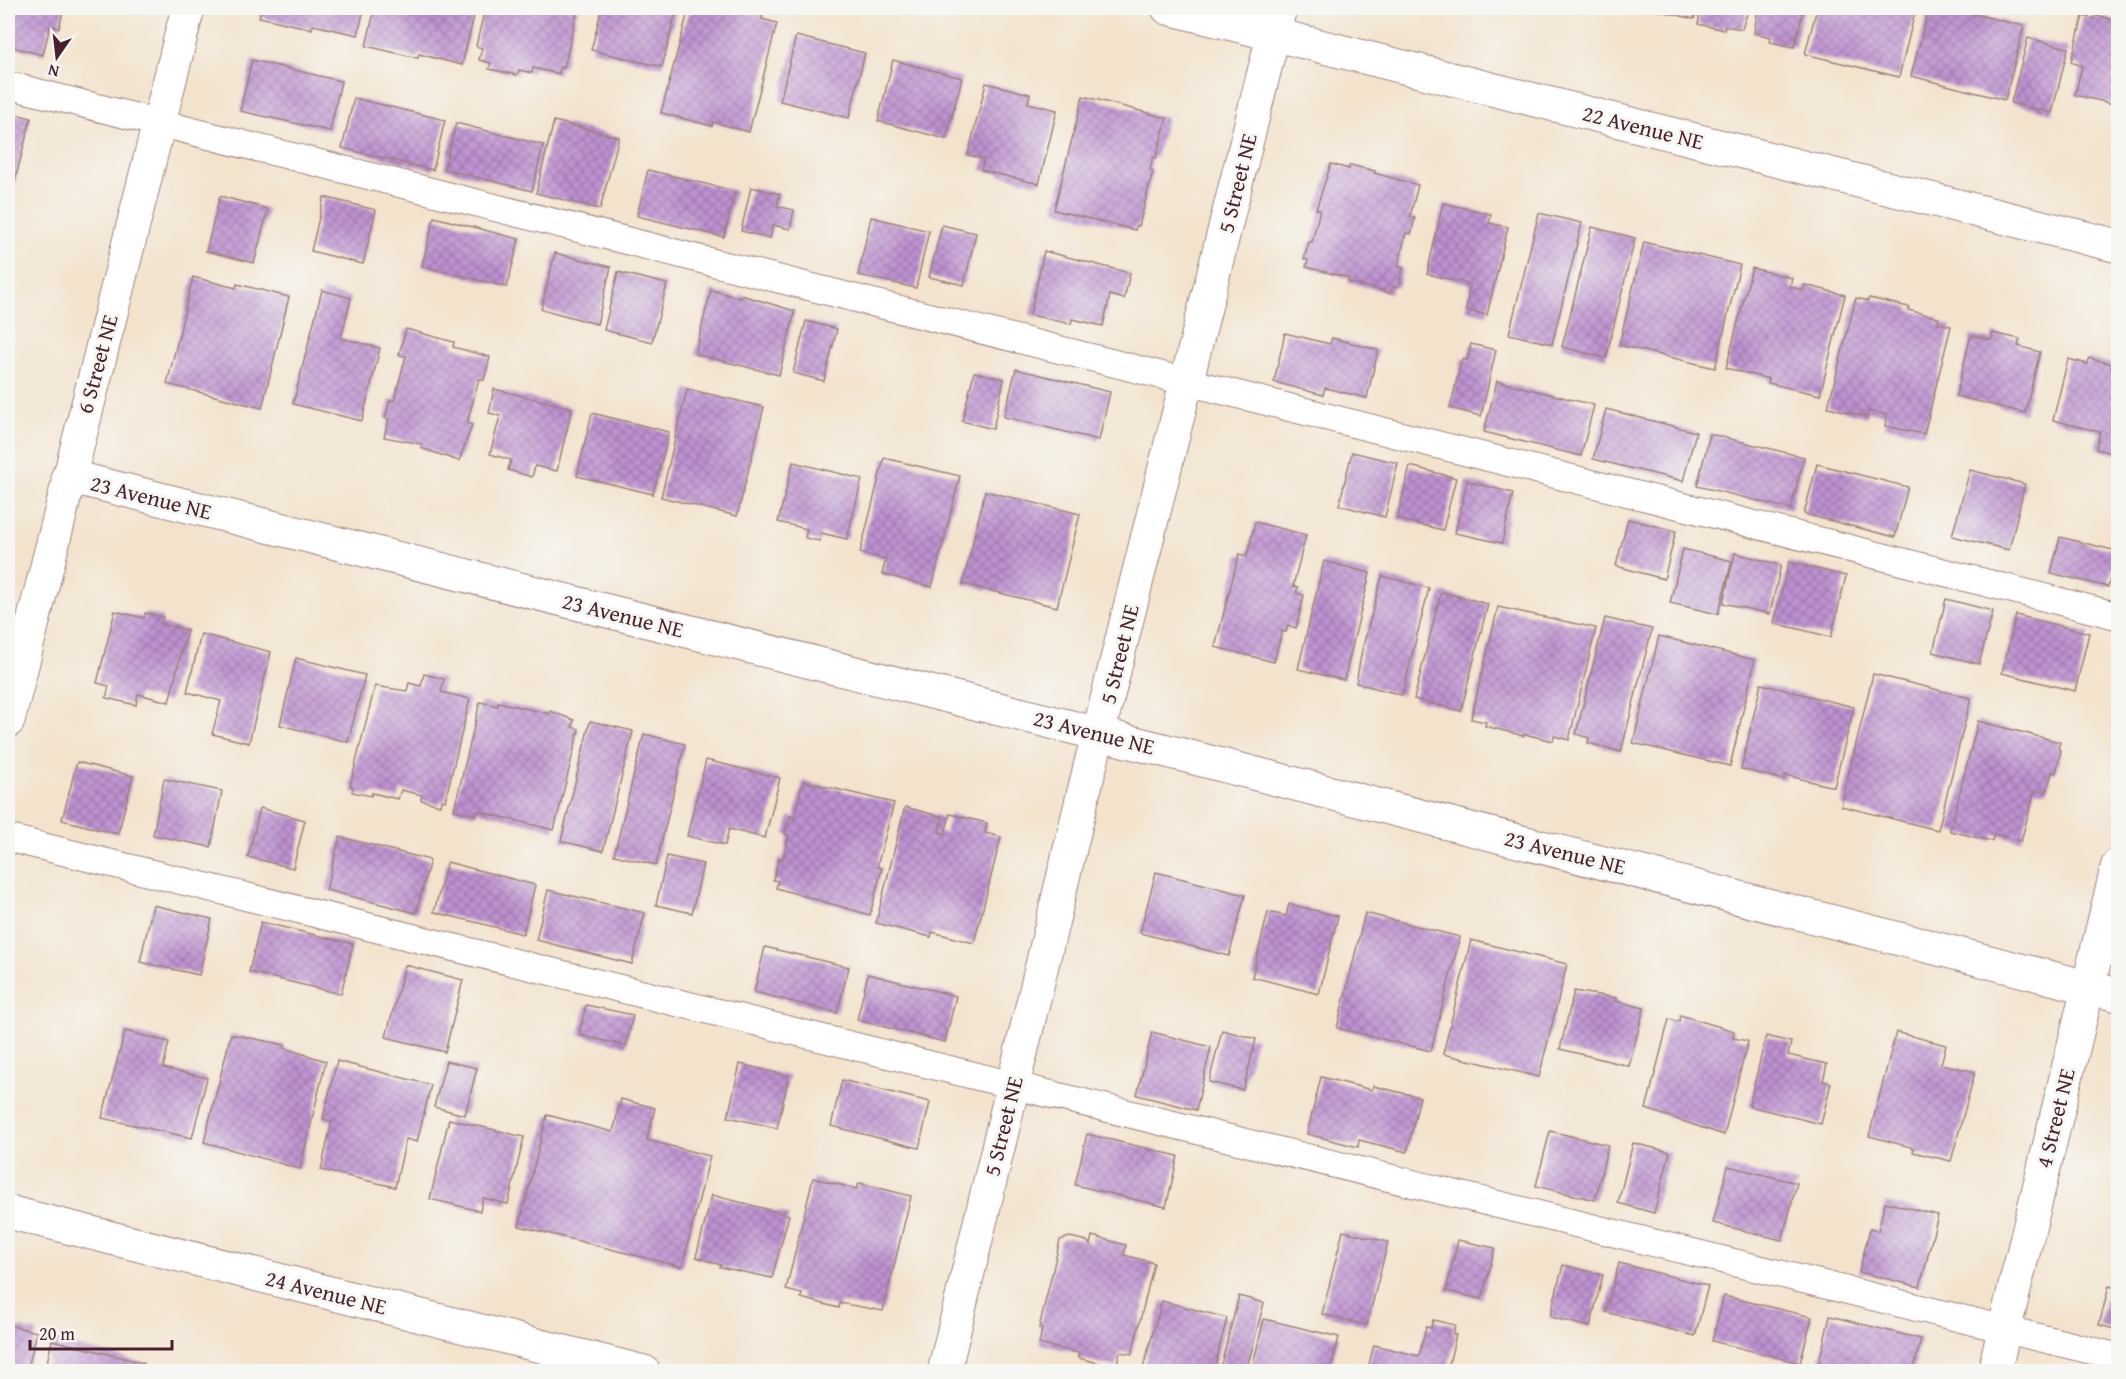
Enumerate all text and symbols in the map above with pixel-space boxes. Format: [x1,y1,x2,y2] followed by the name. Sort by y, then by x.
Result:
[27,27,87,87] north arrow
[45,59,61,84] text: N
[1579,96,1707,158] street label: 22 Avenue NE
[1209,130,1265,236] street label: 5 Street NE
[68,311,126,417] street label: 6 Street NE
[87,466,215,528] street label: 23 Avenue NE
[559,584,687,646] street label: 23 Avenue NE
[1091,601,1147,707] street label: 5 Street NE
[1030,701,1158,763] street label: 23 Avenue NE
[1501,821,1629,883] street label: 23 Avenue NE
[2027,1065,2083,1171] street label: 4 Street NE
[975,1073,1031,1179] street label: 5 Street NE
[262,1261,390,1323] street label: 24 Avenue NE
[30,1313,172,1351] scale bar
[39,1320,75,1347] text: 20 m

